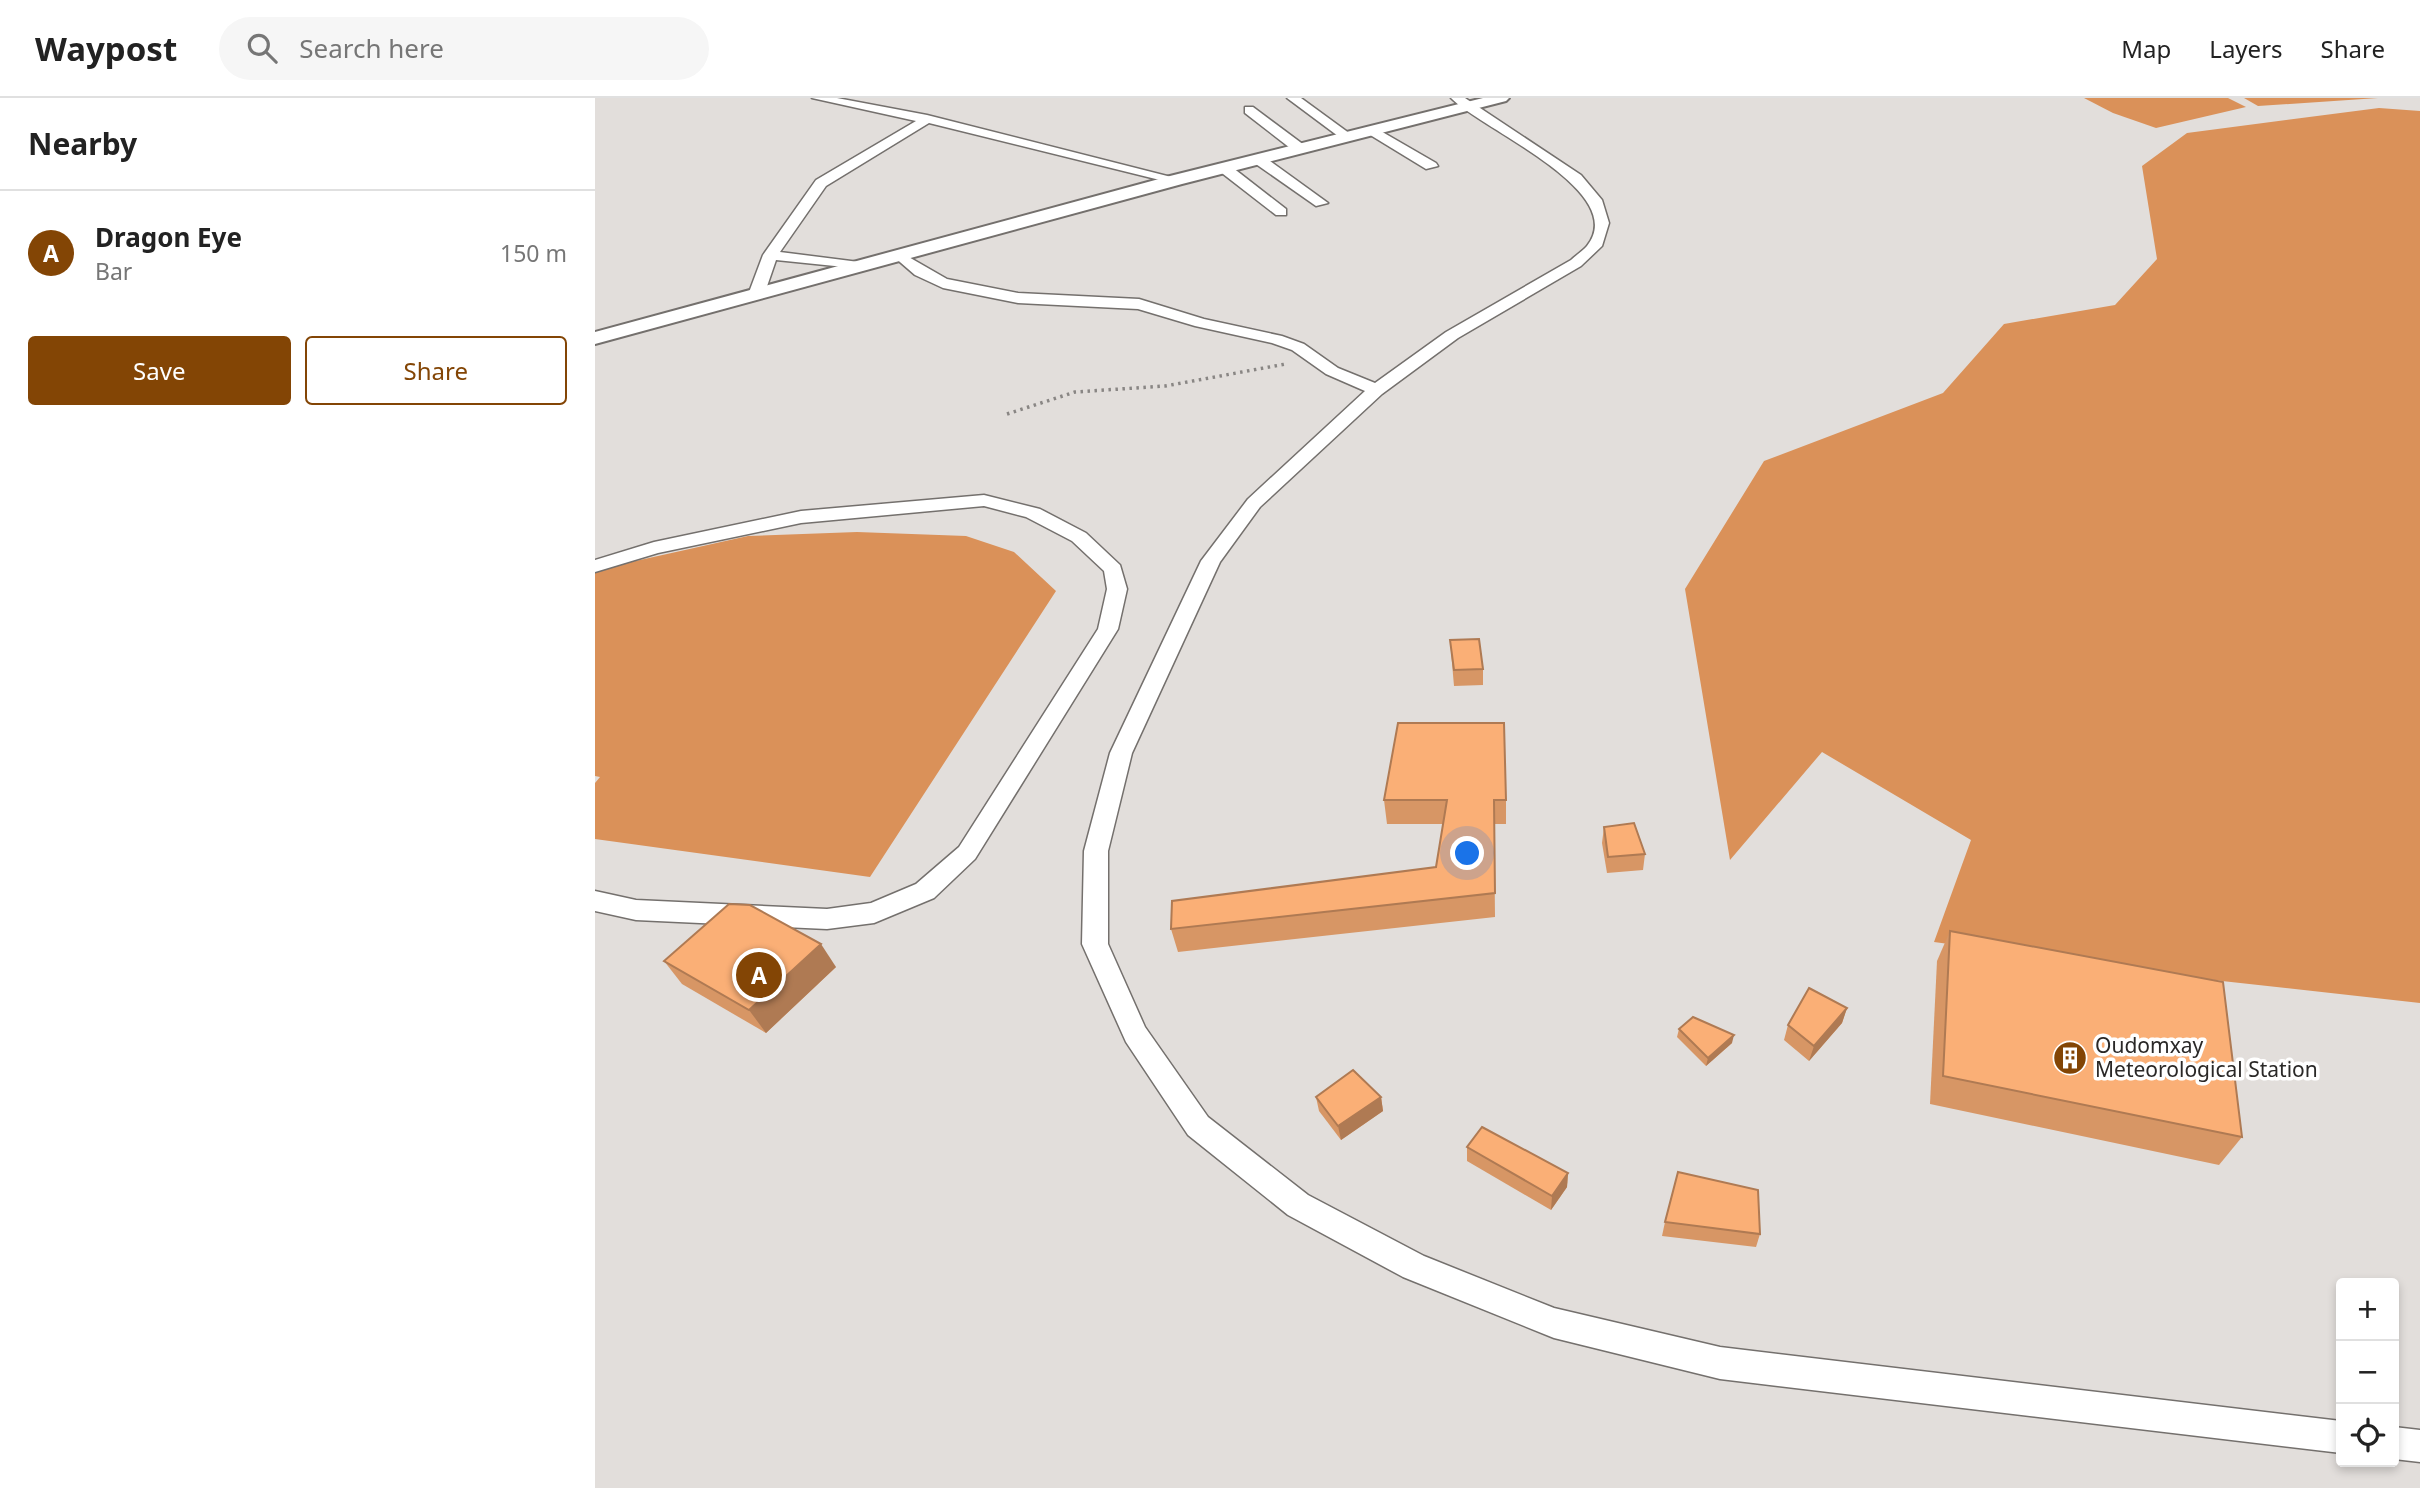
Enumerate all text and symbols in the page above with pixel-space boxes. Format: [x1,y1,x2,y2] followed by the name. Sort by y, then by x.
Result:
[219,17,709,80] search box
[35,26,177,71] text: Waypost
[243,29,281,67] icon: search
[299,30,444,66] text: Search here
[2121,32,2171,65] text: Map
[2209,32,2283,65] text: Layers
[2321,32,2385,65] text: Share
[28,123,137,164] text: Nearby
[95,219,242,255] text: Dragon Eye
[43,237,59,269] text: A
[500,237,567,269] text: 150 m
[95,255,132,287] text: Bar
[28,336,291,405] button: Save
[305,336,567,405] button: Share
[1450,836,1484,870] your location
[736,949,782,1001] pin: A
[2095,1031,2318,1083] place label: Oudomxay Meteorological Station
[2051,1039,2089,1077] building icon: Oudomxay Meteorological Station
[2336,1278,2399,1467] map controls
[2336,1278,2399,1341] button: +
[2336,1341,2399,1404] button: −
[2336,1404,2399,1467] button: locate

